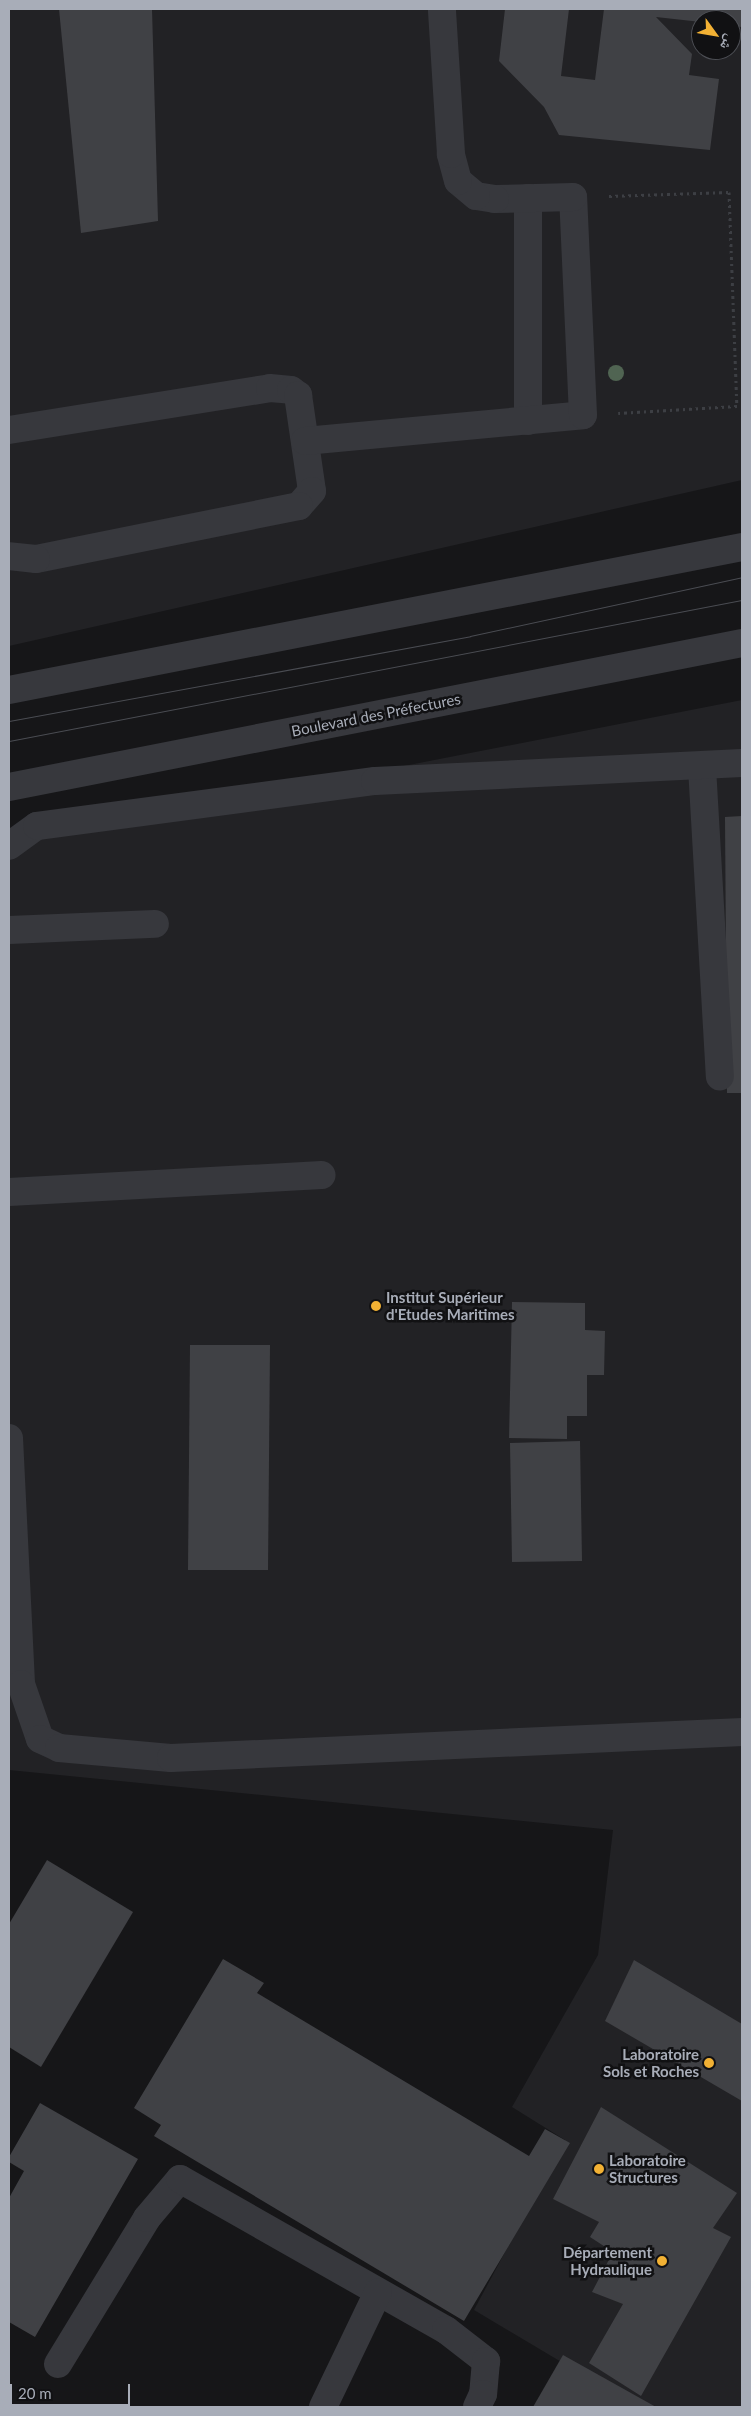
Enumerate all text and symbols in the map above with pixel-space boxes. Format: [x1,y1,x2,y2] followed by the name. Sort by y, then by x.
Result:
[691,10,741,60] north arrow
[717,32,739,53] text: ش
[290,690,462,740] street label: Boulevard des Préfectures
[386,1288,515,1323] place label: Institut Supérieur d'Etudes Maritimes
[370,1300,382,1312] marker: Institut Supérieur d'Etudes Maritimes
[603,2045,699,2080] place label: Laboratoire Sols et Roches
[703,2057,715,2069] marker: Laboratoire Sols et Roches
[609,2151,686,2186] place label: Laboratoire Structures
[593,2163,605,2175] marker: Laboratoire Structures
[563,2243,652,2278] place label: Département Hydraulique
[656,2255,668,2267] marker: Département Hydraulique
[12,2374,132,2406] scale bar
[18,2384,52,2402] text: 20 m

